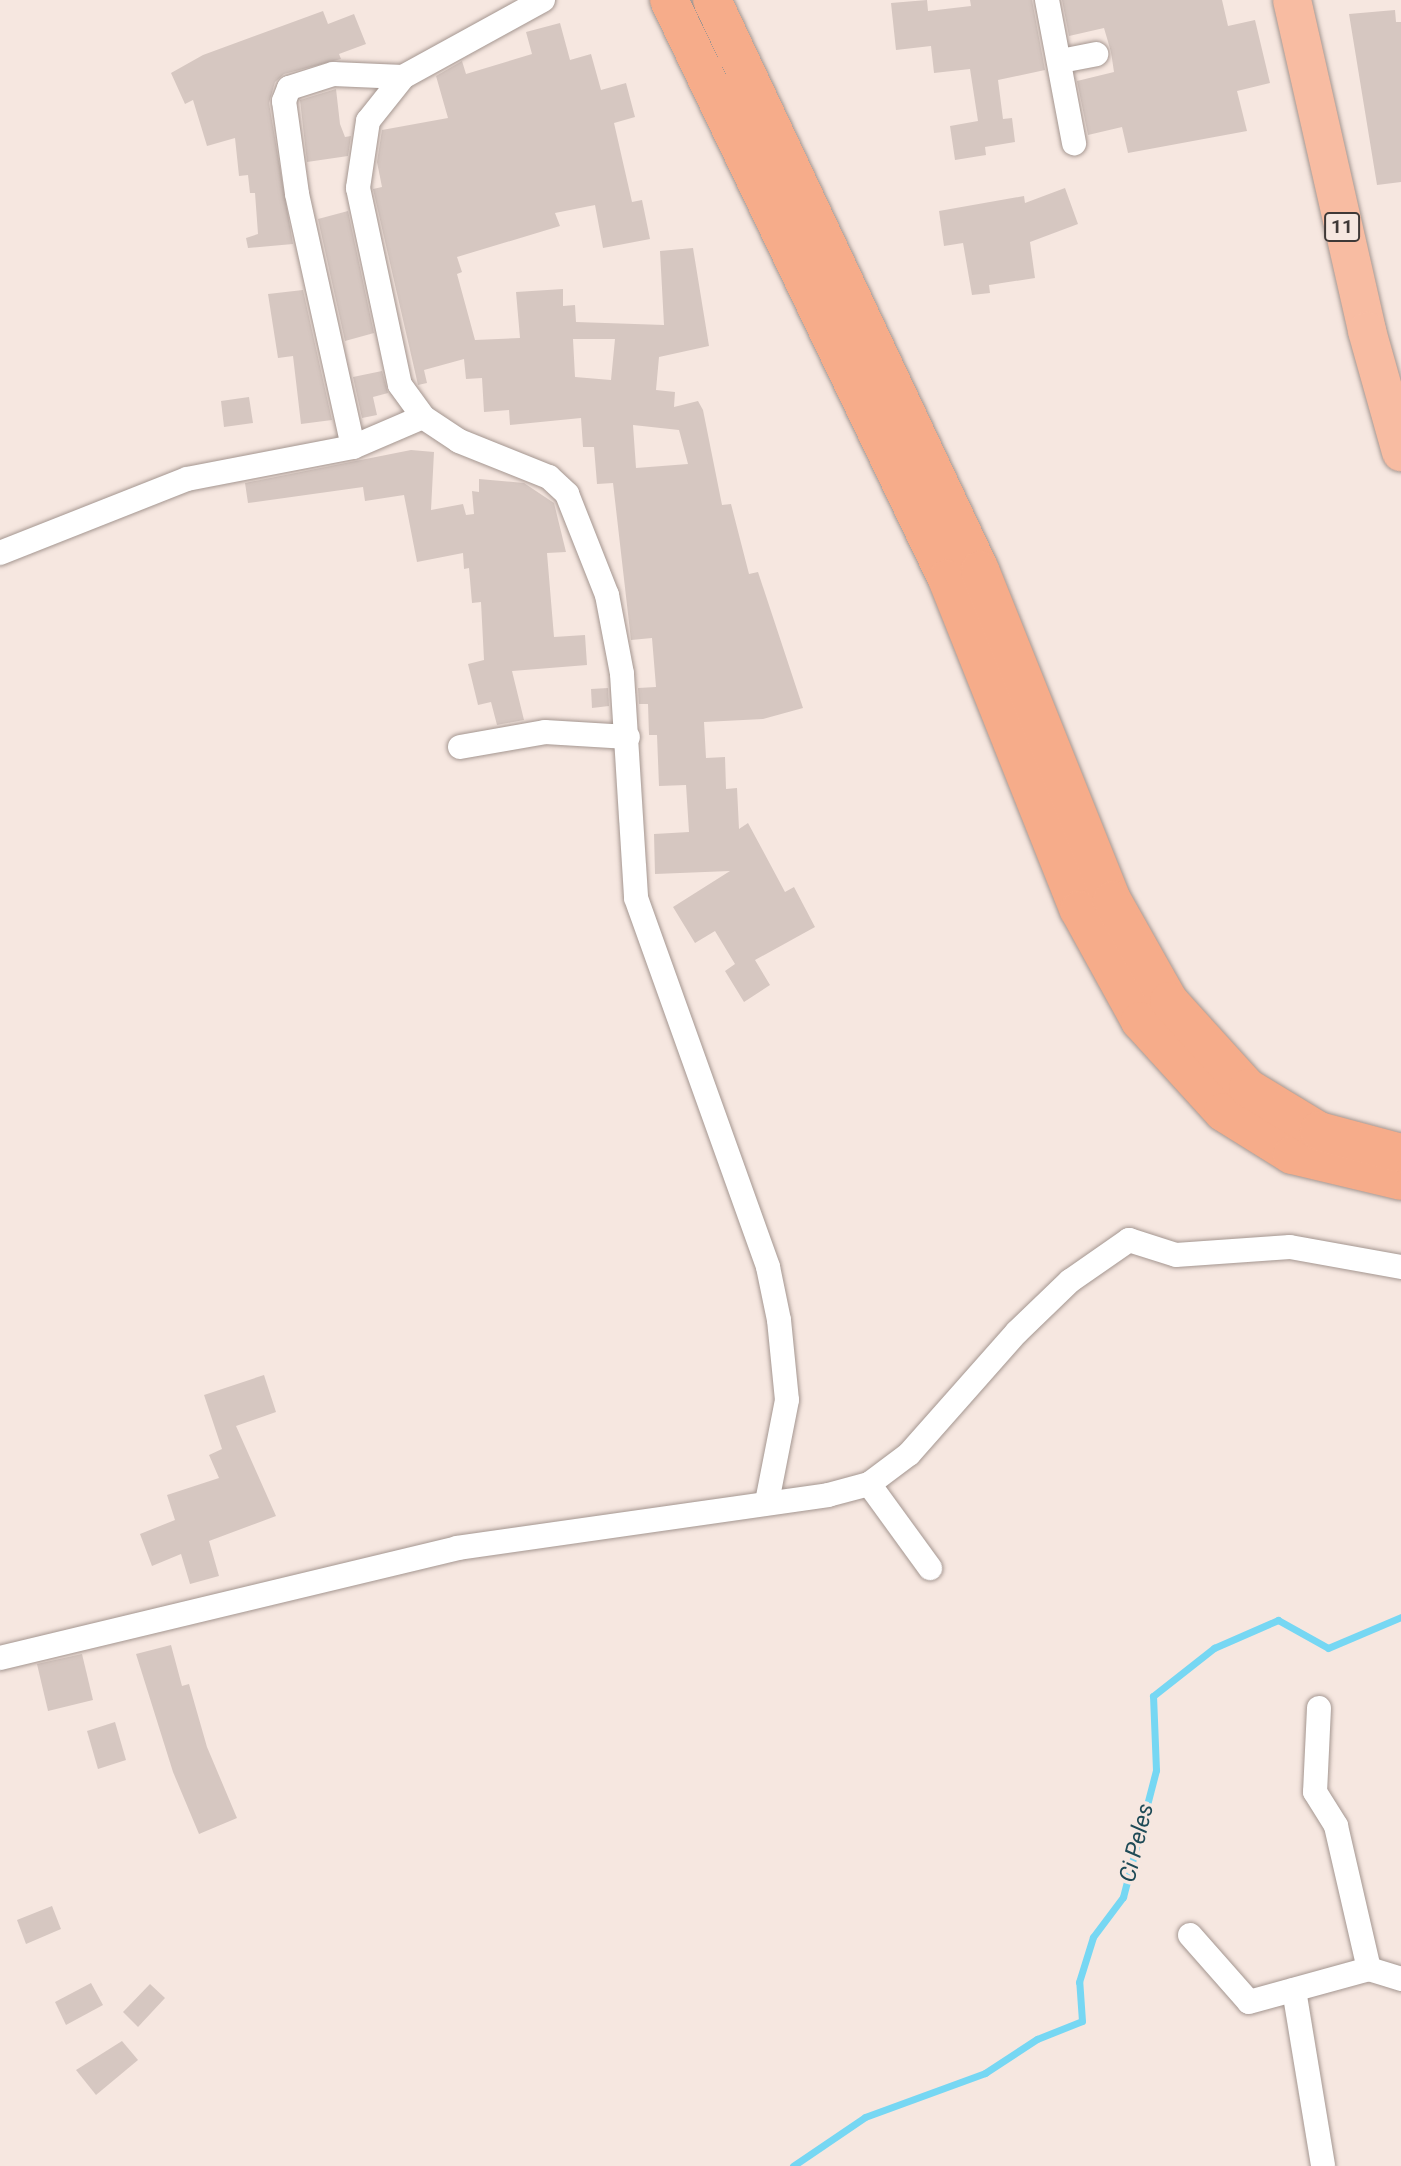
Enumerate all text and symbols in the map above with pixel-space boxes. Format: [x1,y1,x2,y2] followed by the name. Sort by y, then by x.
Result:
[1323,212,1361,243] road number: 11
[1114,1801,1160,1885] water label: Ci Peles

